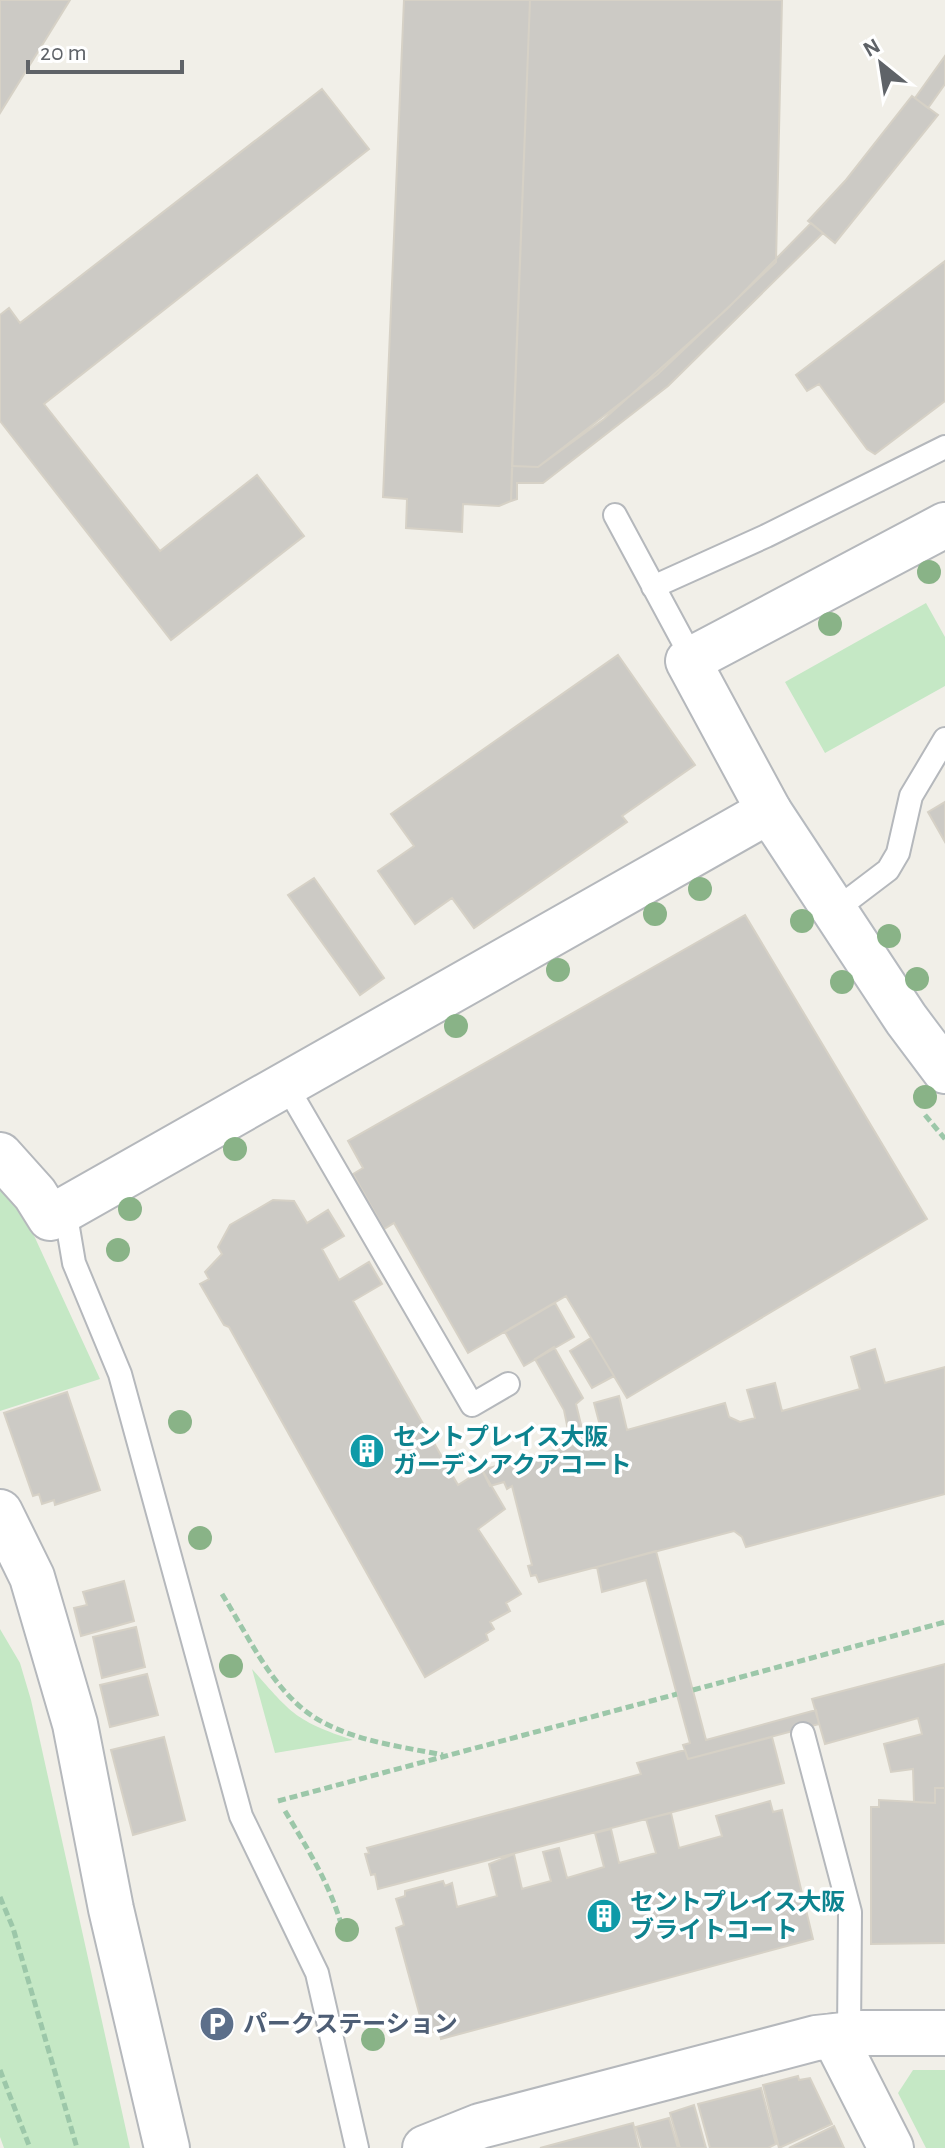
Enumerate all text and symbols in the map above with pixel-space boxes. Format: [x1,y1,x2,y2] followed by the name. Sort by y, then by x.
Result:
[28,24,182,74] scale bar
[841,24,921,104] north arrow
[859,34,884,61] text: N
[40,41,87,65] text: 20 m
[393,1424,632,1478] place label: セントプレイス大阪 ガーデンアクアコート
[348,1432,386,1470] building icon: セントプレイス大阪 ガーデンアクアコート
[630,1889,845,1943] place label: セントプレイス大阪 ブライトコート
[585,1897,623,1935] building icon: セントプレイス大阪 ブライトコート
[198,2005,236,2043] parking icon: パークステーション
[243,2011,458,2037] place label: パークステーション

